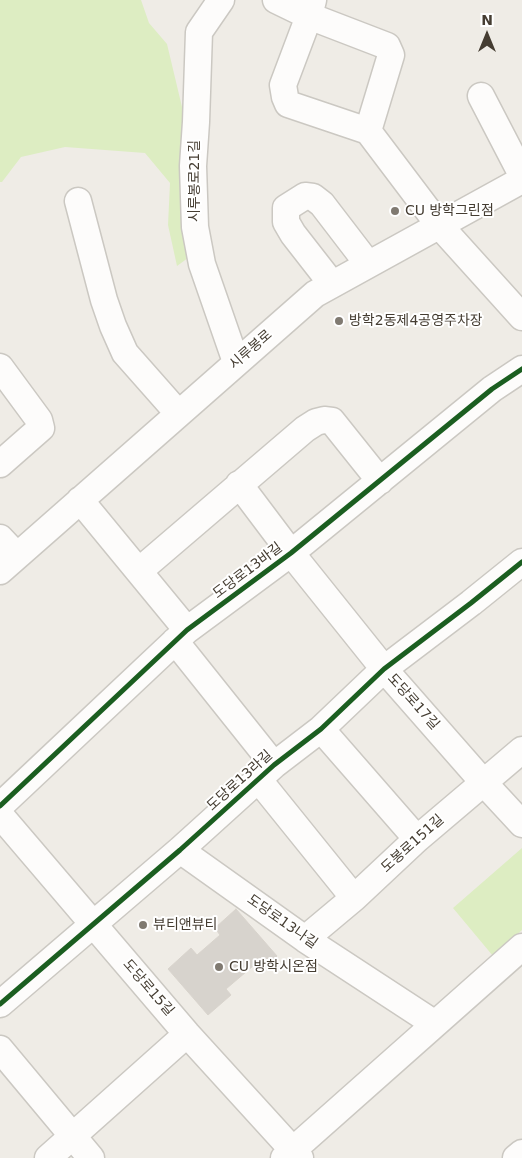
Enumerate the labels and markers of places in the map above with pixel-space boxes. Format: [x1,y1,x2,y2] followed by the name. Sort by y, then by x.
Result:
[405,203,494,219] place label: CU 방학그린점
[389,205,401,217] marker: CU 방학그린점
[349,313,483,329] place label: 방학2동제4공영주차장
[333,315,345,327] marker: 방학2동제4공영주차장
[153,917,217,933] place label: 뷰티앤뷰티
[137,919,149,931] marker: 뷰티앤뷰티
[229,959,318,975] place label: CU 방학시온점
[213,961,225,973] marker: CU 방학시온점

